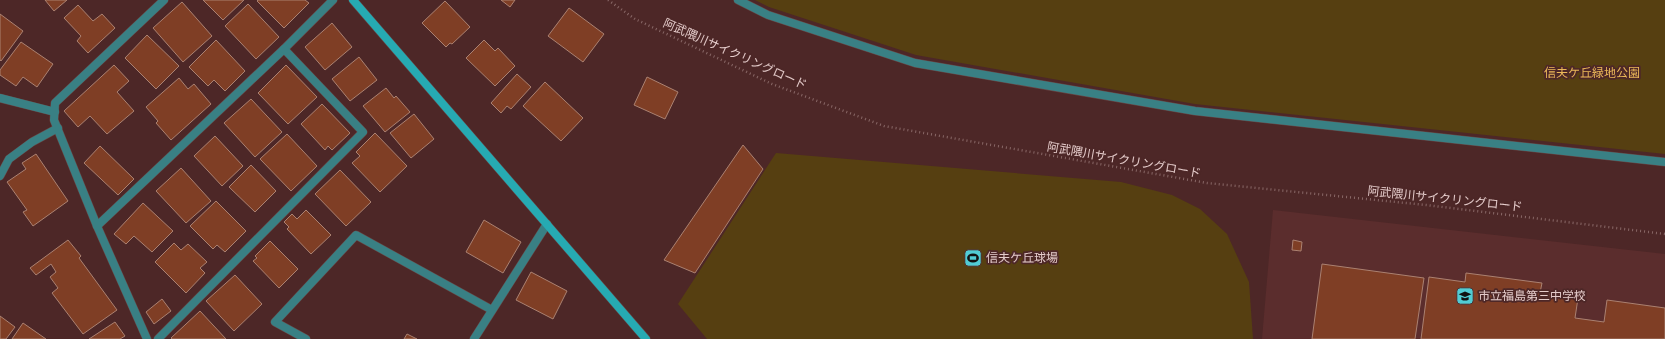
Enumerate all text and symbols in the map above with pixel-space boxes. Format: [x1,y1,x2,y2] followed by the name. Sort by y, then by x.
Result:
[661,16,809,93] street label: 阿武隈川サイクリングロード
[1544,66,1640,81] park label: 信夫ケ丘緑地公園
[1046,140,1202,181] street label: 阿武隈川サイクリングロード
[1367,184,1523,215] street label: 阿武隈川サイクリングロード
[963,248,983,268] sports icon: 信夫ケ丘球場
[986,251,1058,266] place label: 信夫ケ丘球場
[1455,286,1475,306] school or university icon: 市立福島第三中学校
[1478,289,1586,304] place label: 市立福島第三中学校

